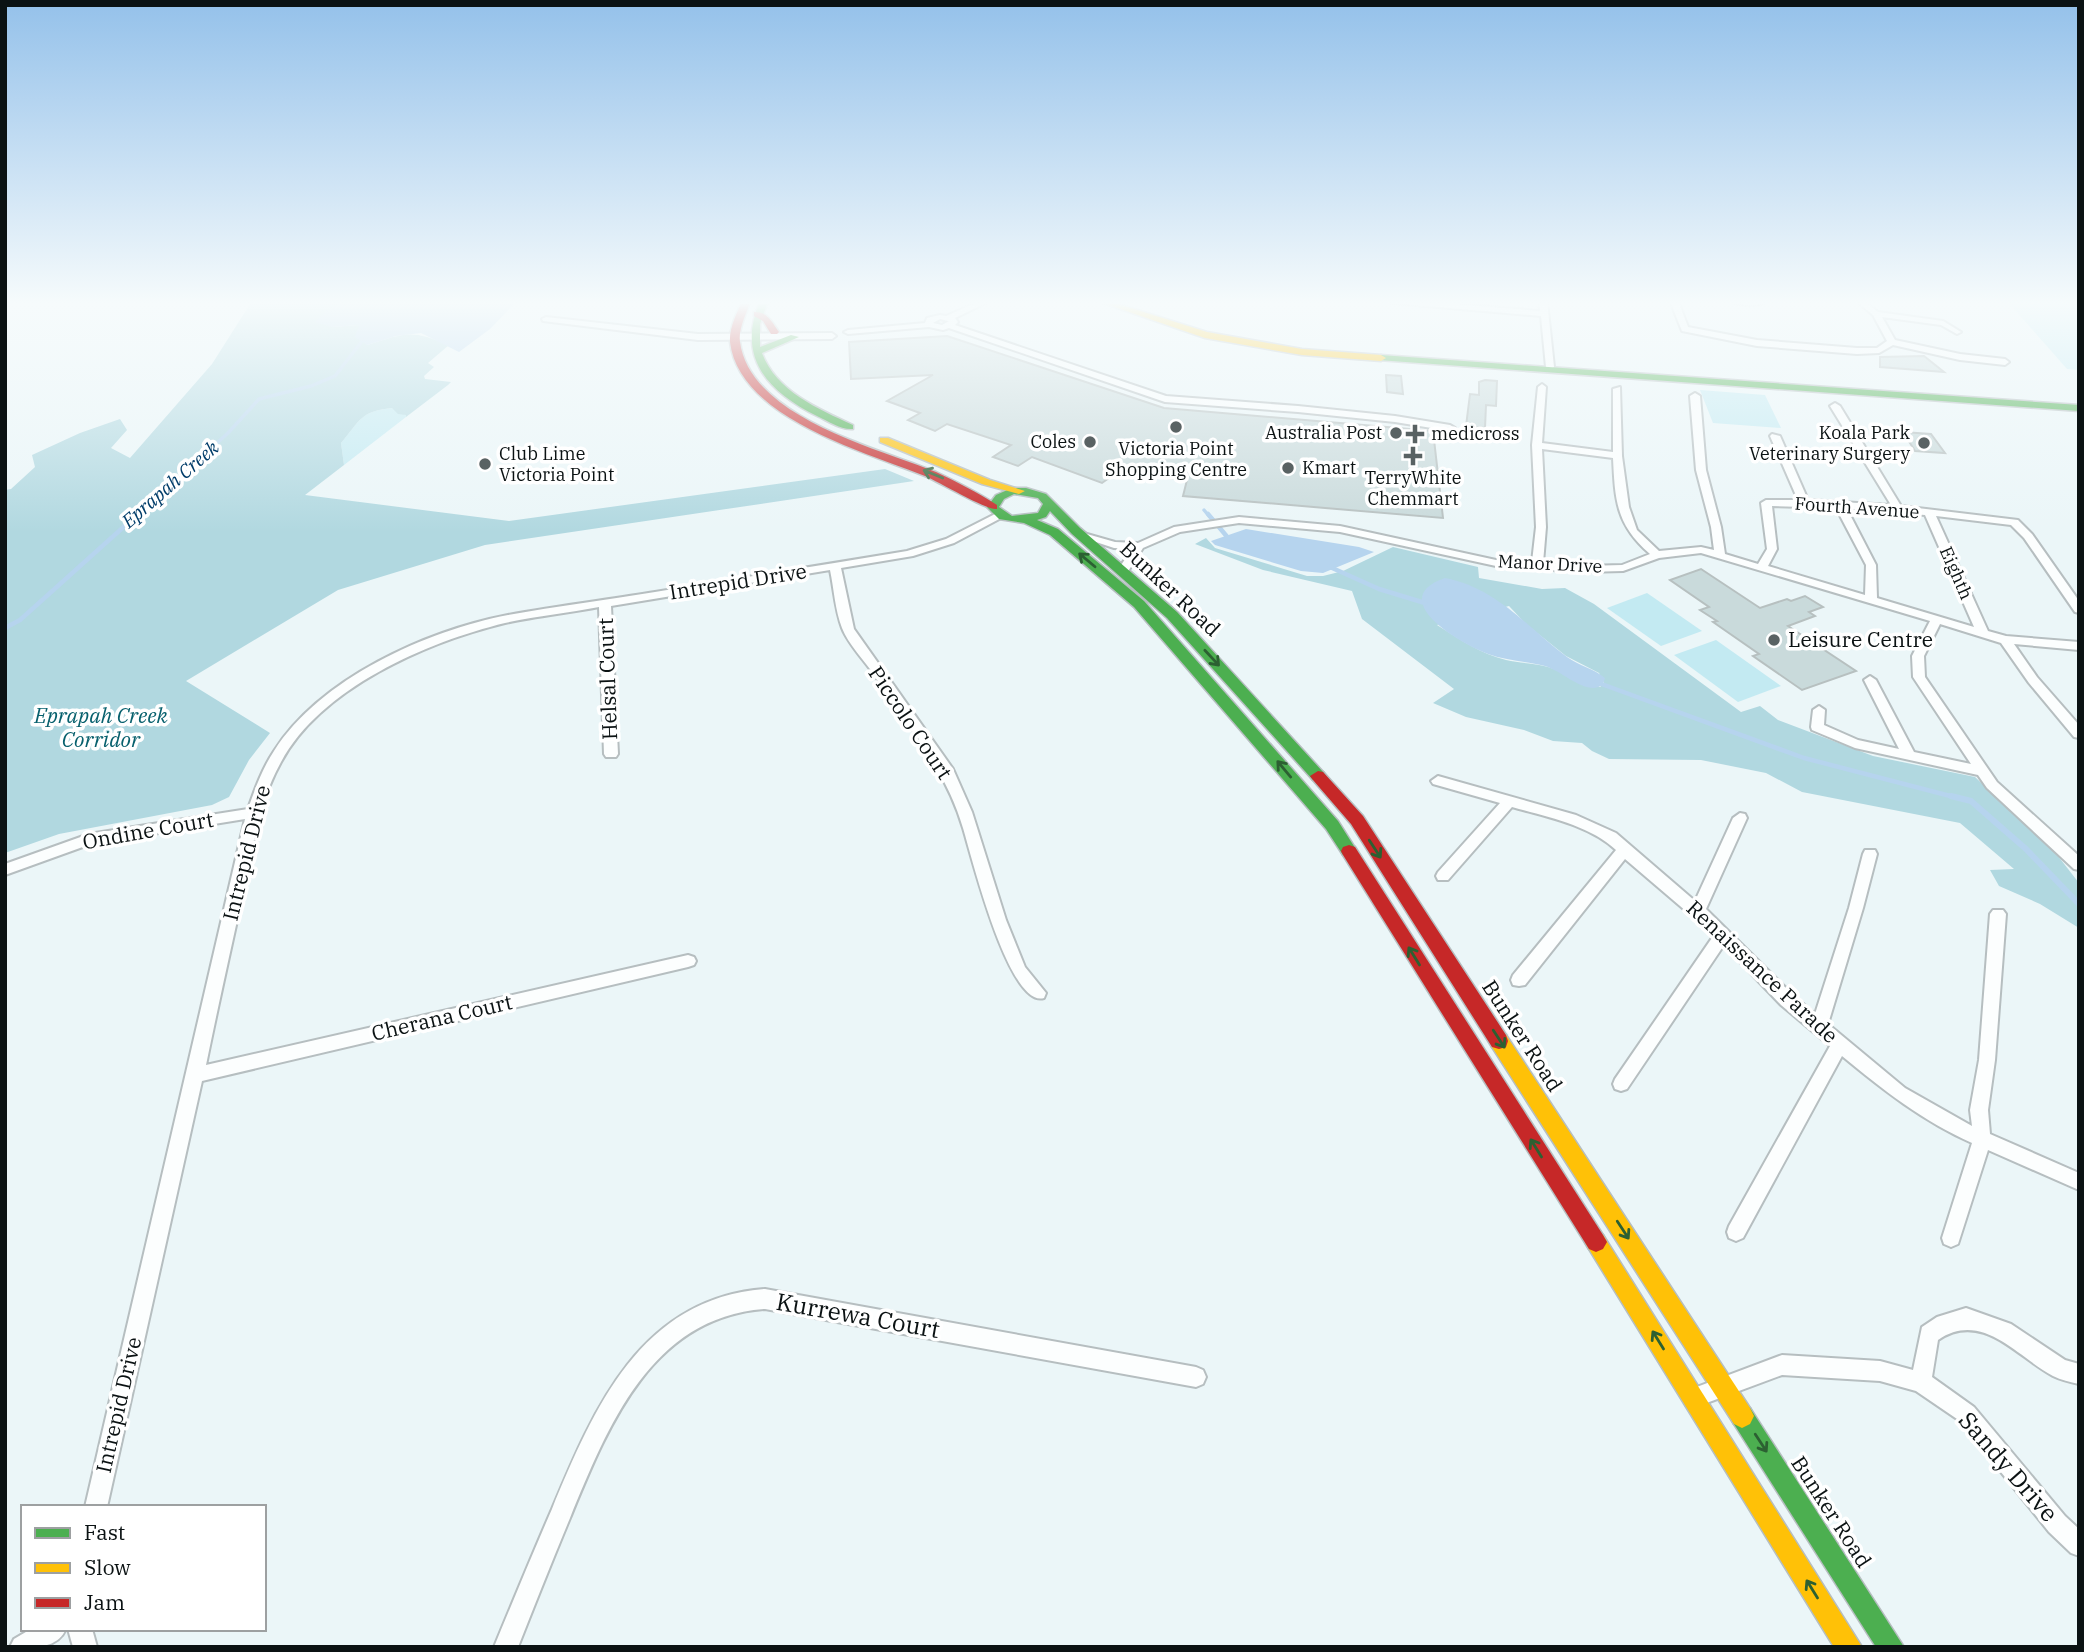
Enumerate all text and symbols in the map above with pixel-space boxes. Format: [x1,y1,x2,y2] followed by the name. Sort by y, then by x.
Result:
[1168,419,1184,435] marker: Victoria Point Shopping Centre
[1265,421,1382,444] place label: Australia Post
[1749,421,1910,465] place label: Koala Park Veterinary Surgery
[1431,422,1519,445] place label: medicross
[1405,424,1425,444] marker: medicross
[1388,425,1404,441] marker: Australia Post
[1031,430,1076,453] place label: Coles
[1082,434,1098,450] marker: Coles
[116,435,224,533] water label: Eprapah Creek
[1916,435,1932,451] marker: Koala Park Veterinary Surgery
[1105,437,1247,481] place label: Victoria Point Shopping Centre
[499,442,614,486] place label: Club Lime Victoria Point
[1405,448,1421,464] marker: TerryWhite Chemmart
[477,456,493,472] marker: Club Lime Victoria Point
[1302,456,1356,479] place label: Kmart
[1280,460,1296,476] marker: Kmart
[1365,466,1461,510] place label: TerryWhite Chemmart
[923,467,945,480] one-way arrow
[1794,492,1920,523] street label: Fourth Avenue
[1114,534,1227,642] street label: Bunker Road
[1935,543,1978,603] street label: Eighth
[1497,549,1603,578] street label: Manor Drive
[1079,552,1097,568] one-way arrow
[667,556,809,606] street label: Intrepid Drive
[591,617,623,741] street label: Helsal Court
[1788,625,1933,653] place label: Leisure Centre
[1766,632,1782,648] marker: Leisure Centre
[1204,649,1220,667] one-way arrow
[863,660,959,785] street label: Piccolo Court
[33,701,169,753] park label: Eprapah Creek Corridor
[1276,761,1292,779] one-way arrow
[216,782,276,923] street label: Intrepid Drive
[80,805,216,855] street label: Ondine Court
[1368,838,1382,858] one-way arrow
[1681,894,1845,1049] street label: Renaissance Parade
[1407,946,1421,966] one-way arrow
[1476,974,1569,1097] street label: Bunker Road
[369,987,515,1047] street label: Cherana Court
[1492,1029,1507,1048] one-way arrow
[1529,1138,1543,1158] one-way arrow
[1616,1220,1631,1239] one-way arrow
[774,1285,942,1345] street label: Kurrewa Court
[1651,1330,1665,1350] one-way arrow
[89,1334,147,1476] street label: Intrepid Drive
[1952,1404,2065,1528] street label: Sandy Drive
[1755,1432,1769,1452] one-way arrow
[1785,1450,1878,1573] street label: Bunker Road
[21,1505,266,1631] legend
[84,1518,125,1546] text: Fast
[84,1553,131,1581] text: Slow
[1805,1580,1820,1599] one-way arrow
[84,1588,125,1616] text: Jam

